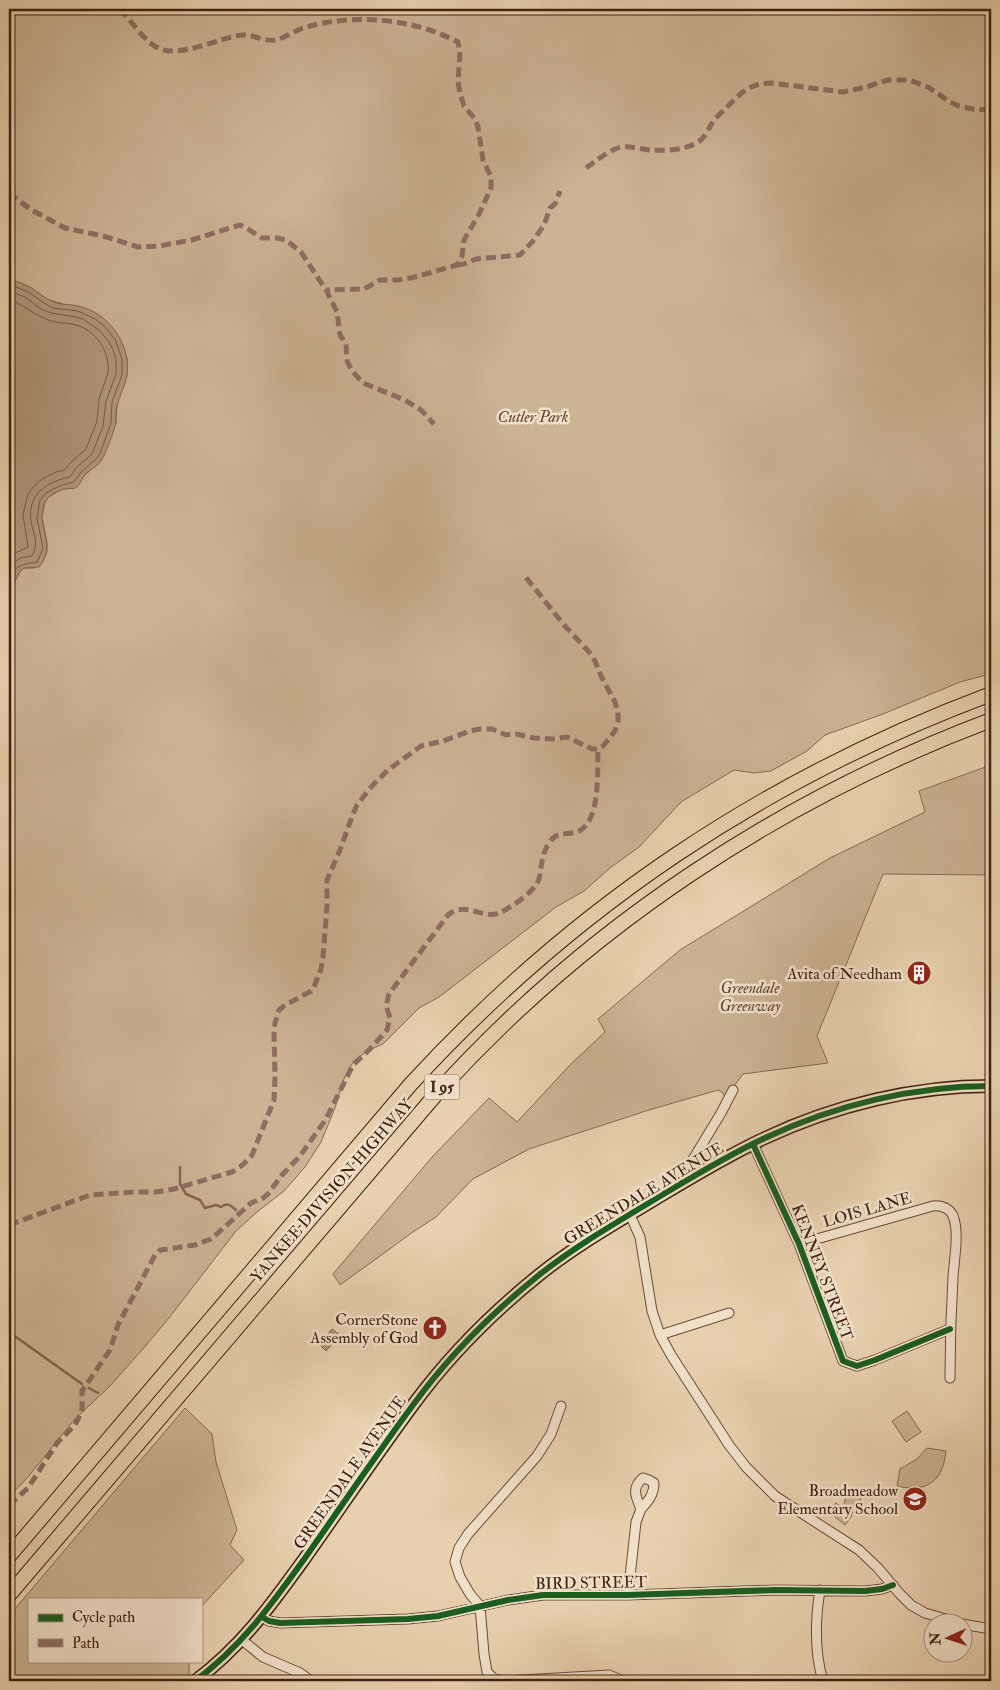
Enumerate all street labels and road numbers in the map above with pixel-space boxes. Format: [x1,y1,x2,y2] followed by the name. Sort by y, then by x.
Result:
[424,1074,460,1100] road number: I 95
[246,1094,418,1287] street label: YANKEE DIVISION HIGHWAY
[560,1138,727,1250] street label: GREENDALE AVENUE
[821,1188,914,1232] street label: LOIS LANE
[787,1201,857,1343] street label: KENNEY STREET
[289,1392,410,1553] street label: GREENDALE AVENUE
[535,1572,647,1594] street label: BIRD STREET

